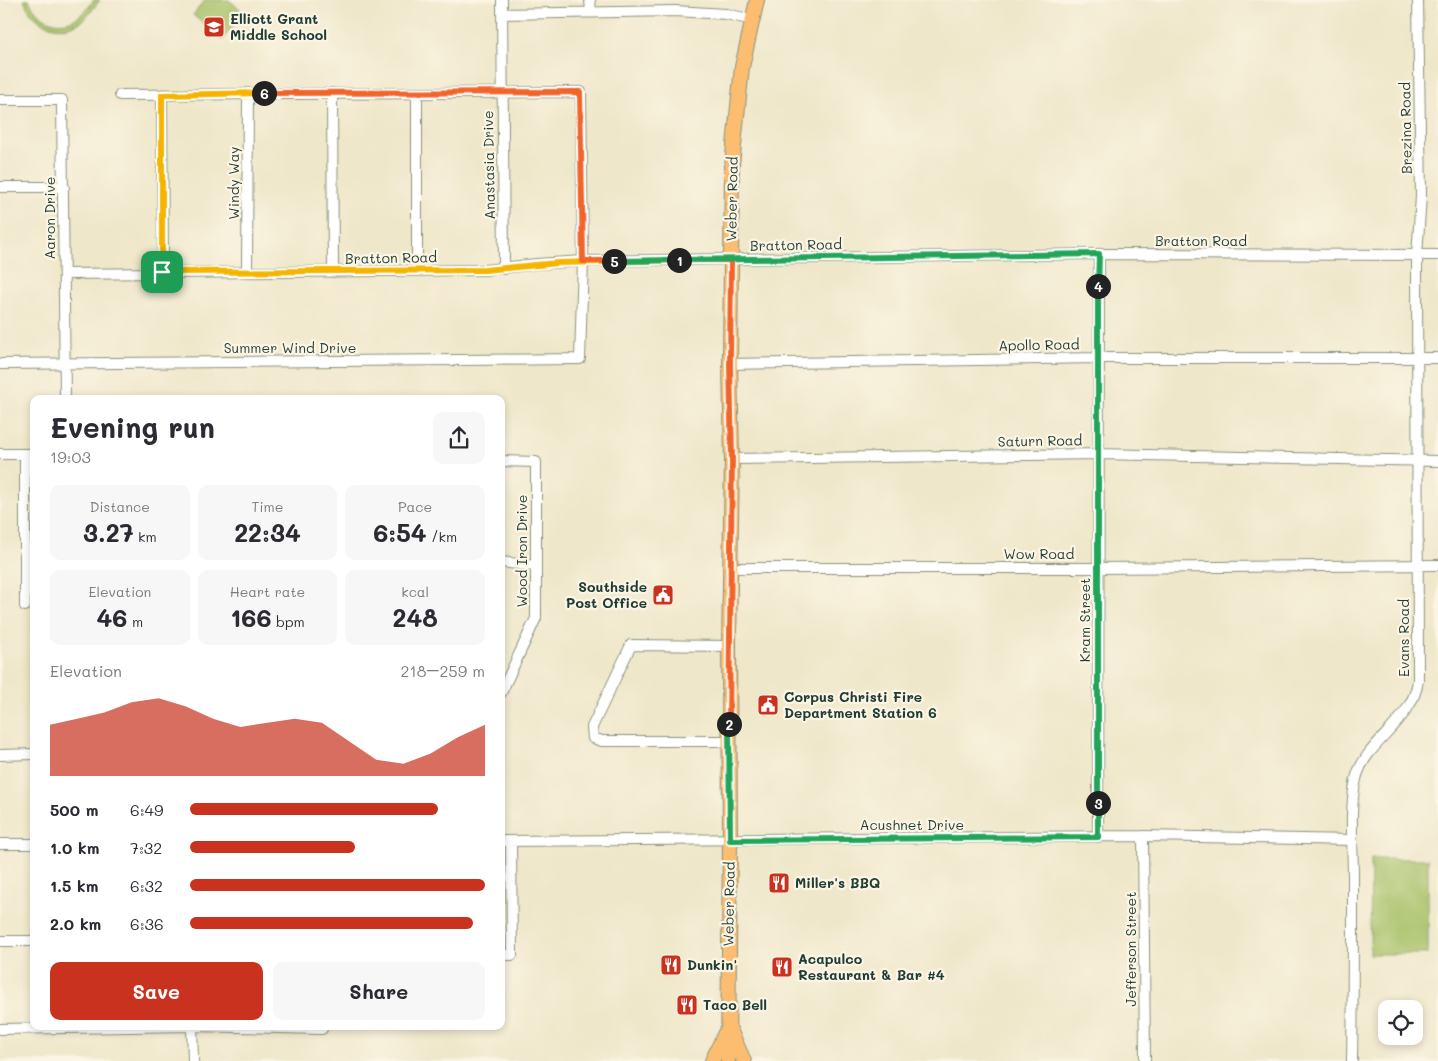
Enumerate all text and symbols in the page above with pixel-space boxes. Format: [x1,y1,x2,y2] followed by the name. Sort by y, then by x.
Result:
[230,9,327,44] place label: Elliott Grant Middle School
[202,15,226,39] school or university icon: Elliott Grant Middle School
[252,80,276,106] pin: 6
[1395,82,1416,174] street label: Brezina Road
[260,84,269,103] text: 6
[478,110,499,220] street label: Anastasia Drive
[224,146,243,220] street label: Windy Way
[721,156,742,242] street label: Weber Road
[40,177,59,259] street label: Aaron Drive
[1155,231,1247,250] street label: Bratton Road
[750,234,842,255] street label: Bratton Road
[345,247,437,268] street label: Bratton Road
[602,248,626,274] pin: 5
[666,248,692,272] pin: 1
[141,251,183,293] pin
[676,251,683,270] text: 1
[610,252,619,271] text: 5
[148,258,176,286] icon: arrive
[1086,274,1110,298] pin: 4
[1094,277,1103,296] text: 4
[998,334,1080,355] street label: Apollo Road
[224,338,356,357] street label: Summer Wind Drive
[50,409,215,445] text: Evening run
[433,412,485,464] button: share
[998,430,1083,451] street label: Saturn Road
[50,446,91,467] text: 19:03
[512,495,531,607] street label: Wood Iron Drive
[90,497,150,516] text: Distance
[252,497,283,516] text: Time
[398,497,432,516] text: Pace
[83,516,134,548] text: 3.27
[234,516,301,548] text: 22:34
[373,516,427,548] text: 6:54
[134,527,157,546] text: km
[427,527,457,546] text: /km
[1004,544,1075,563] street label: Wow Road
[566,577,647,612] place label: Southside Post Office
[1075,578,1094,662] street label: Kram Street
[88,582,151,601] text: Elevation
[230,582,305,601] text: Heart rate
[401,582,429,601] text: kcal
[651,583,675,607] public building icon: Southside Post Office
[1394,599,1413,677] street label: Evans Road
[97,601,128,633] text: 46
[230,601,272,633] text: 166
[393,601,438,633] text: 248
[128,612,143,631] text: m
[272,612,305,631] text: bpm
[50,660,122,681] text: Elevation
[401,660,485,681] text: 218–259 m
[784,687,937,722] place label: Corpus Christi Fire Department Station 6
[756,693,780,717] public building icon: Corpus Christi Fire Department Station 6
[716,712,742,736] pin: 2
[726,715,733,734] text: 2
[1086,790,1110,816] pin: 3
[1094,794,1103,813] text: 3
[50,799,98,820] text: 500 m
[130,799,163,820] text: 6:49
[860,815,964,834] street label: Acushnet Drive
[50,837,99,858] text: 1.0 km
[130,837,162,858] text: 7:32
[718,861,739,947] street label: Weber Road
[767,871,791,895] restaurant icon: Miller's BBQ
[795,873,880,892] place label: Miller's BBQ
[50,875,98,896] text: 1.5 km
[130,875,163,896] text: 6:32
[1121,892,1140,1006] street label: Jefferson Street
[50,913,101,934] text: 2.0 km
[130,913,164,934] text: 6:36
[798,949,945,984] place label: Acapulco Restaurant & Bar #4
[659,953,683,977] restaurant icon: Dunkin'
[687,955,737,974] place label: Dunkin'
[770,955,794,979] restaurant icon: Acapulco Restaurant & Bar #4
[50,962,263,1020] button: Save
[273,962,485,1020] button: Share
[675,993,699,1017] restaurant icon: Taco Bell
[703,995,767,1014] place label: Taco Bell
[1378,1000,1423,1045] map controls
[1378,1000,1423,1045] button: locate

